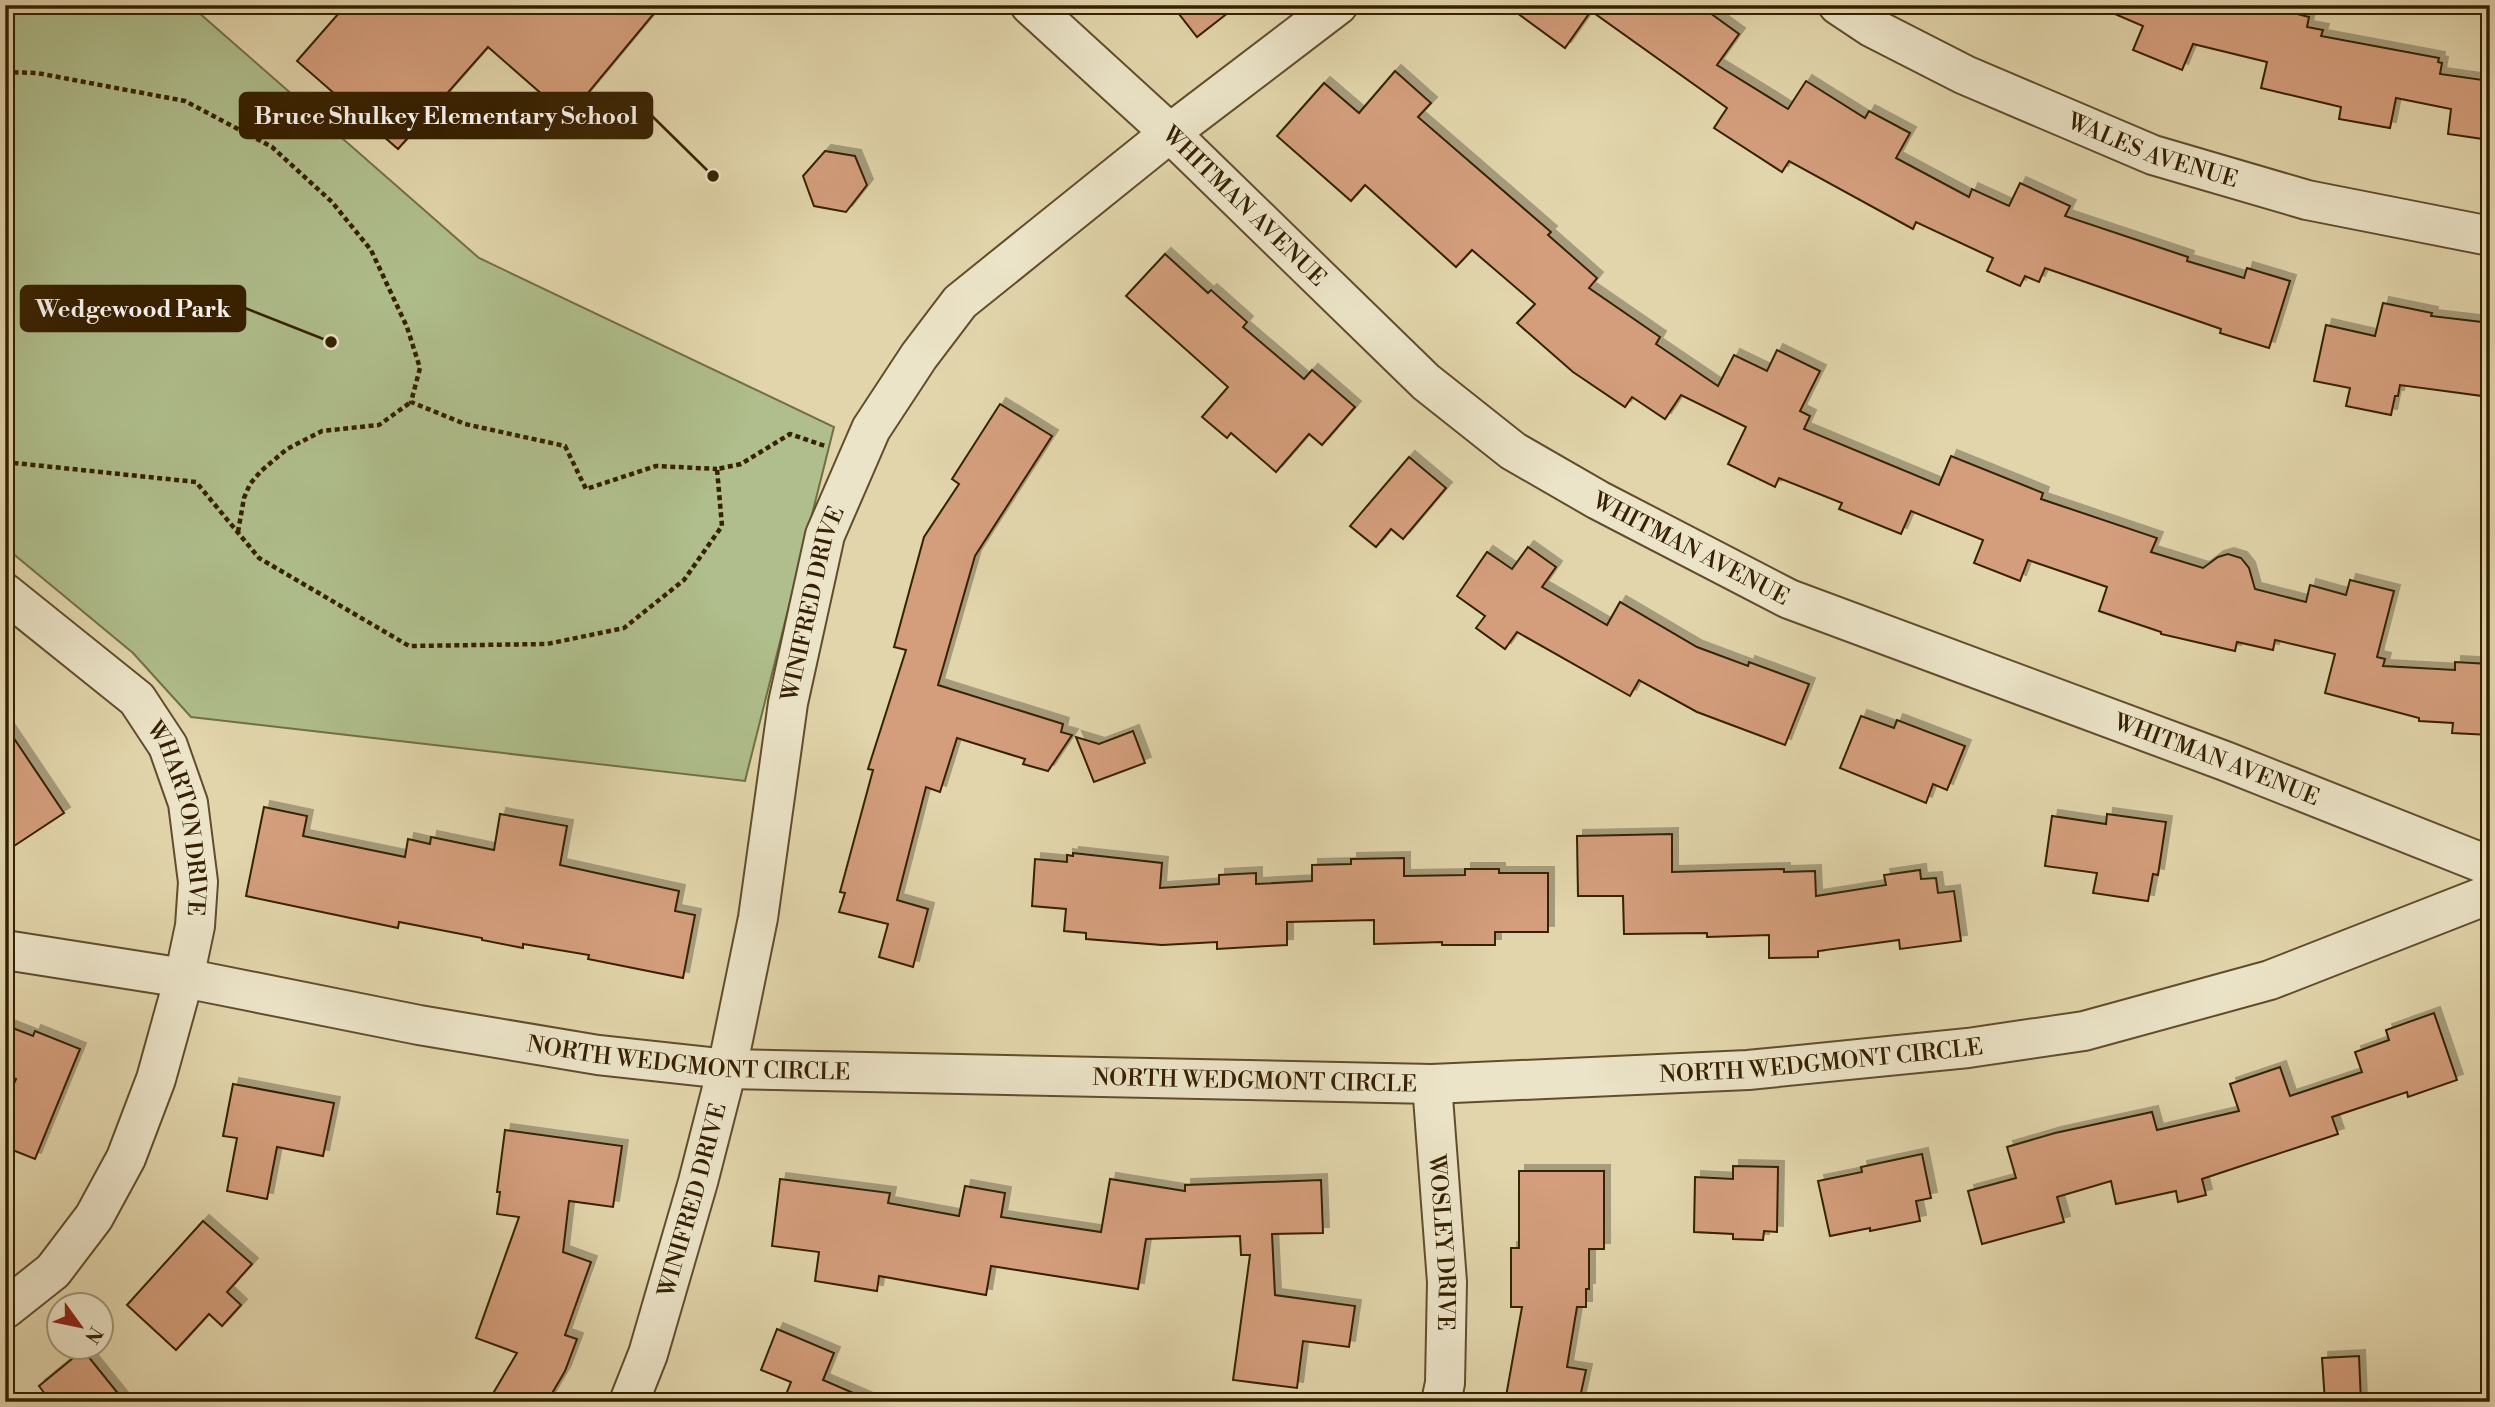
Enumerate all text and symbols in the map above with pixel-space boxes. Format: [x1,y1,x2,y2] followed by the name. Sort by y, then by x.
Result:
[240,93,652,138] callout: Bruce Shulkey Elementary School
[254,102,638,132] text: Bruce Shulkey Elementary School
[2062,107,2241,194] street label: WALES AVENUE
[1156,120,1332,292] street label: WHITMAN AVENUE
[21,286,245,331] callout: Wedgewood Park
[34,295,232,325] text: Wedgewood Park
[1587,486,1794,612] street label: WHITMAN AVENUE
[776,502,851,705] street label: WINIFRED DRIVE
[2109,708,2323,812] street label: WHITMAN AVENUE
[140,715,211,917] street label: WHARTON DRIVE
[525,1030,851,1087] street label: NORTH WEDGMONT CIRCLE
[1659,1033,1985,1089] street label: NORTH WEDGMONT CIRCLE
[1092,1064,1417,1099] street label: NORTH WEDGMONT CIRCLE
[652,1100,733,1301] street label: WINIFRED DRIVE
[1422,1152,1461,1331] street label: WOSLEY DRIVE
[46,1292,116,1362] north arrow
[79,1322,108,1348] text: N

